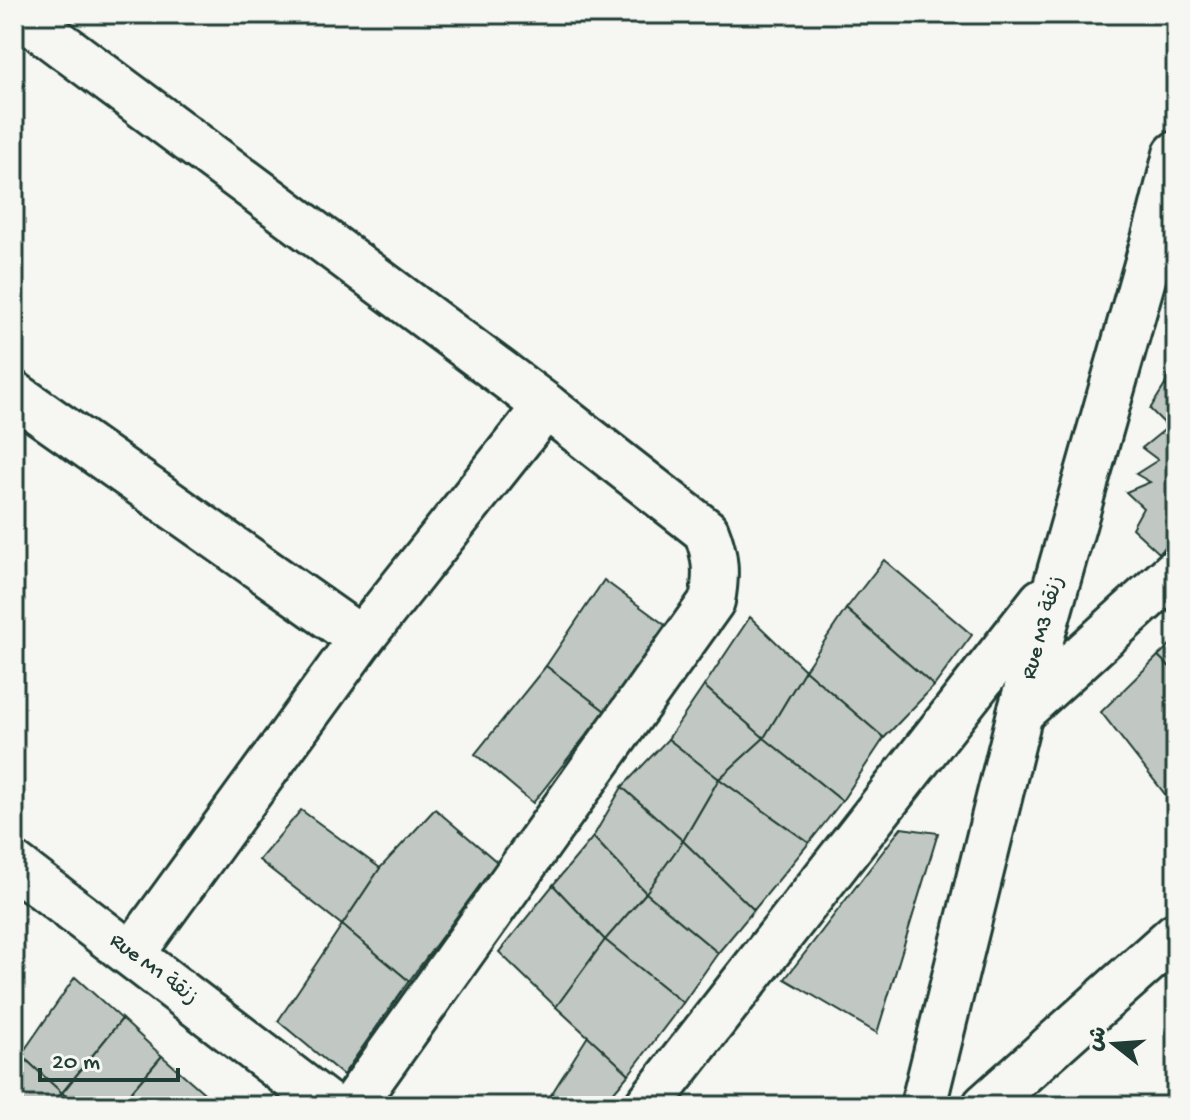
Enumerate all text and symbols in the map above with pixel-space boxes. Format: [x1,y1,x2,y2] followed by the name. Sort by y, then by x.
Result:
[1017,573,1071,683] street label: Rue M3 زنقة
[104,928,202,1012] street label: Rue M1 زنقة
[1074,1004,1154,1084] north arrow
[1083,1024,1115,1055] text: ش
[40,1032,178,1082] scale bar
[52,1049,100,1078] text: 20 m

